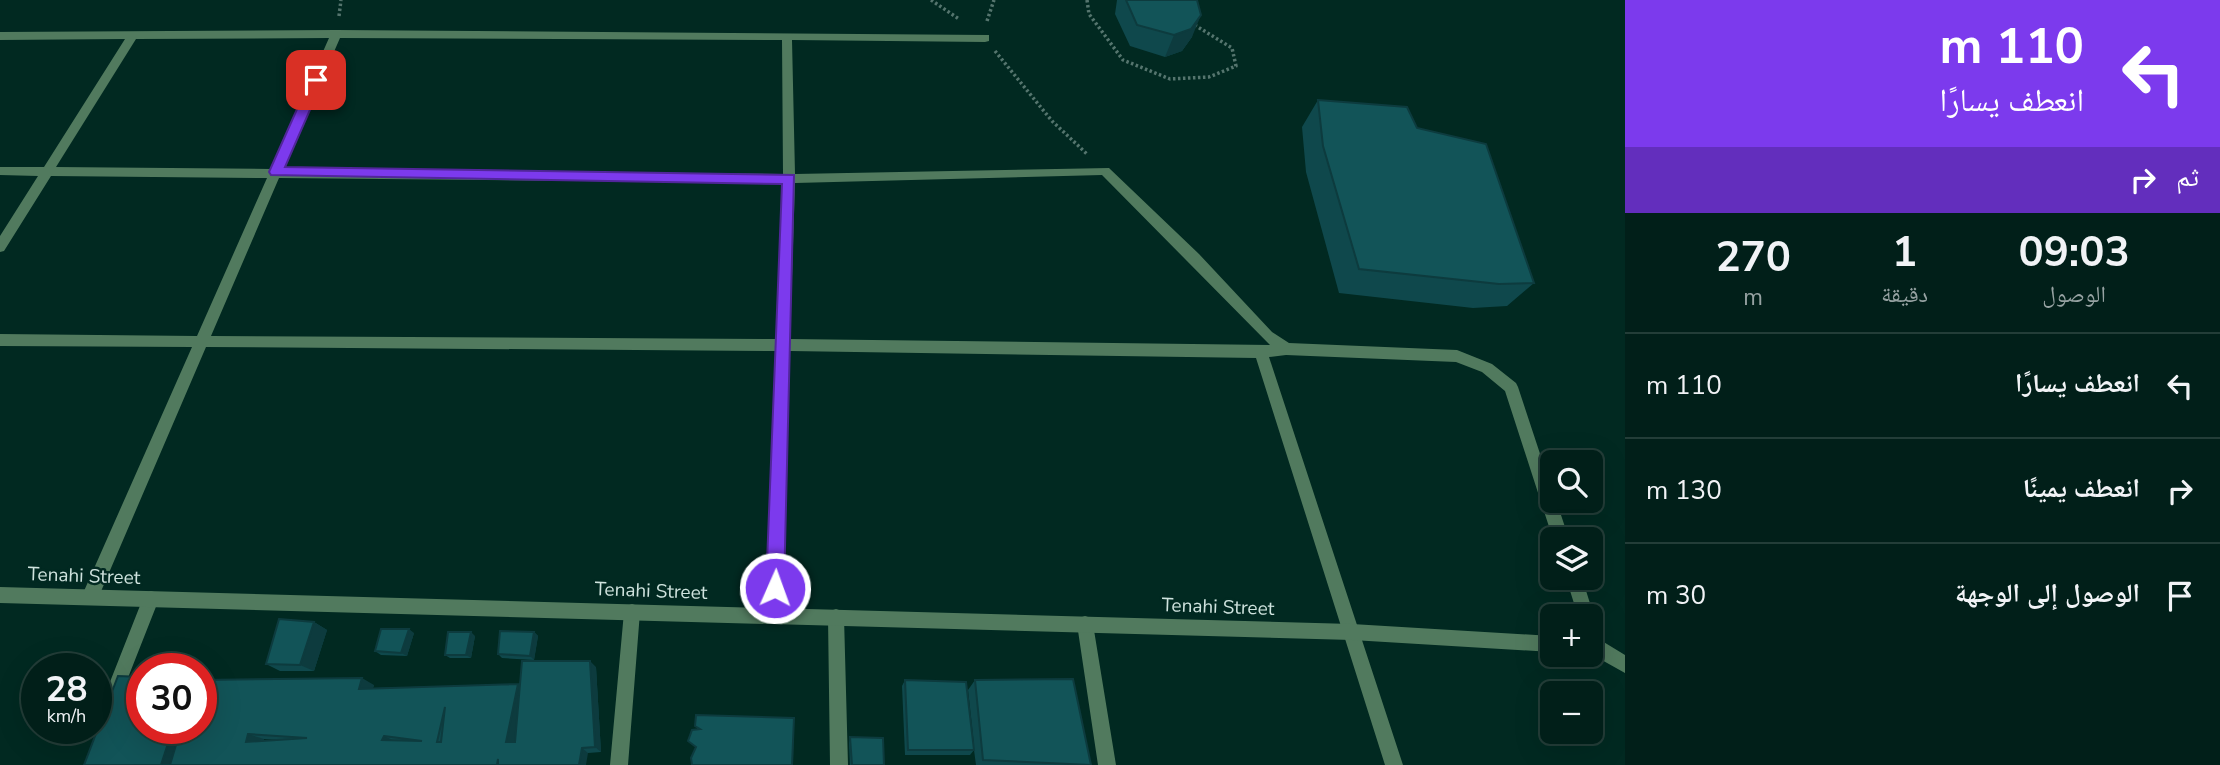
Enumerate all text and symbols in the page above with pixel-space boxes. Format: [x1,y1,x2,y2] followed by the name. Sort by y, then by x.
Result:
[1940,13,2084,80] text: 110 m
[2108,28,2199,119] icon: left
[286,50,346,110] pin
[297,61,335,99] icon: arrive
[1940,79,2084,122] text: انعطف يسارًا
[2176,160,2199,195] text: ثم
[2124,161,2162,199] icon: right
[1892,224,1917,281] text: 1
[2018,224,2130,281] text: 09:03
[1715,229,1791,286] text: 270
[1881,279,1928,310] text: دقيقة
[2042,279,2106,310] text: الوصول
[1743,282,1763,313] text: m
[2015,366,2140,401] text: انعطف يسارًا
[2161,367,2199,405] icon: left
[1646,368,1722,403] text: 110 m
[1540,450,1603,744] map controls
[1540,450,1603,513] button: search
[2023,471,2140,506] text: انعطف يمينًا
[2161,472,2199,510] icon: right
[1646,473,1722,508] text: 130 m
[1540,527,1603,590] button: layers
[738,551,812,625] position arrow
[27,561,141,591] street label: Tenahi Street
[594,576,708,606] street label: Tenahi Street
[1955,576,2140,611] text: الوصول إلى الوجهة
[2161,577,2199,615] icon: arrive
[1646,578,1706,613] text: 30 m
[1161,592,1275,622] street label: Tenahi Street
[1540,604,1603,667] button: +
[126,653,217,744] speed limit sign: 30
[45,666,88,713] text: 28
[1540,681,1603,744] button: −
[47,704,86,728] text: km/h

